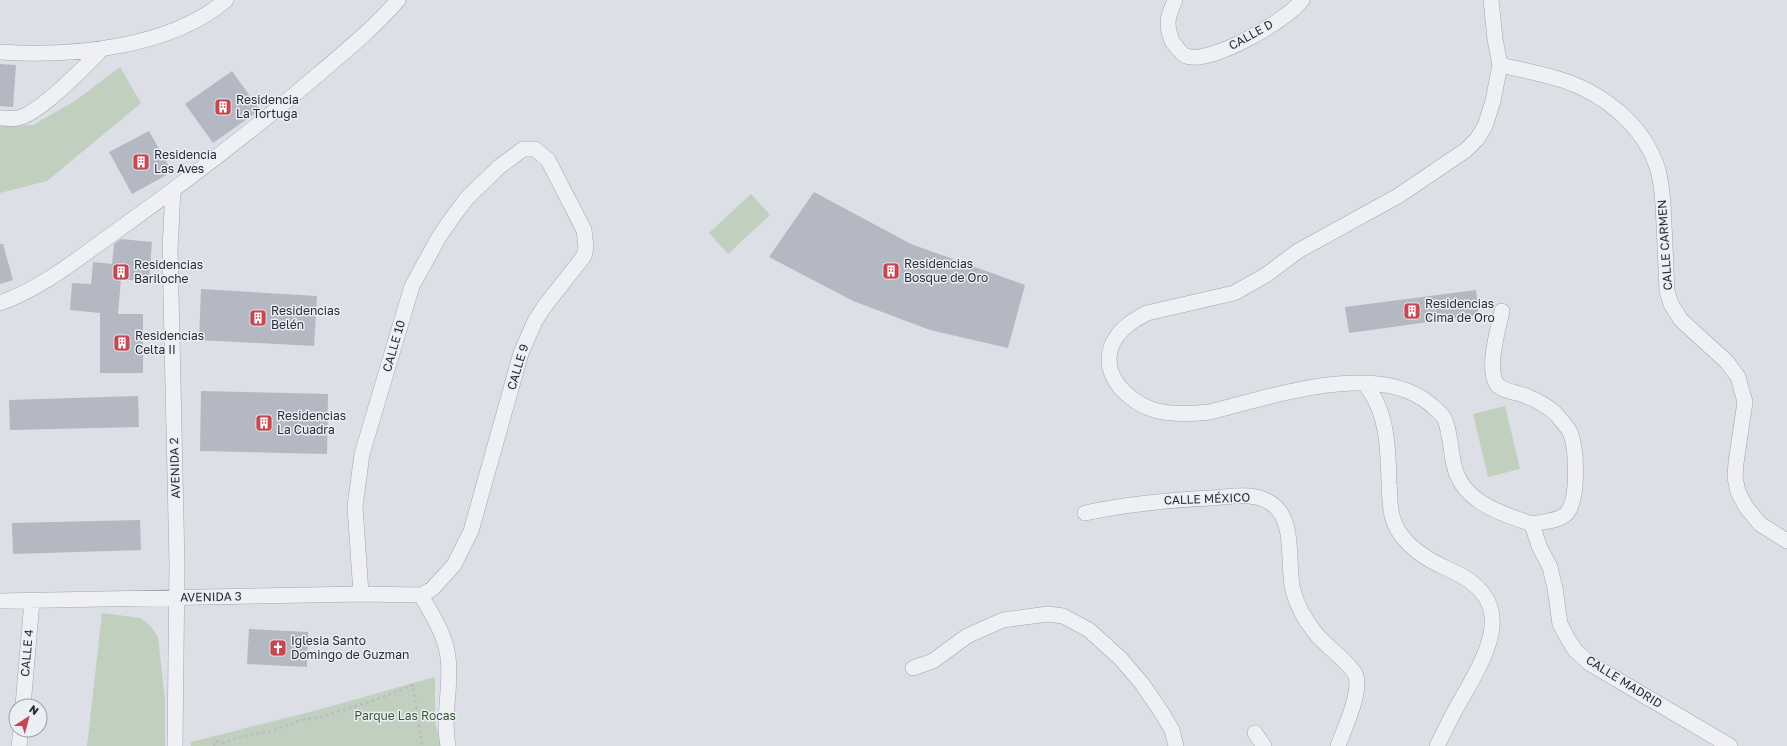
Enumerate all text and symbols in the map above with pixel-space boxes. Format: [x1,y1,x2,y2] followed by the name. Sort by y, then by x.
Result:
[1226,16,1276,53] street label: CALLE D
[236,92,299,121] place label: Residencia La Tortuga
[213,97,233,117] building icon: Residencia La Tortuga
[154,147,217,176] place label: Residencia Las Aves
[131,152,151,172] building icon: Residencia Las Aves
[1654,199,1675,291] street label: CALLE CARMEN
[904,256,988,285] place label: Residencias Bosque de Oro
[134,257,203,286] place label: Residencias Bariloche
[881,261,901,281] building icon: Residencias Bosque de Oro
[111,262,131,282] building icon: Residencias Bariloche
[1425,296,1495,325] place label: Residencias Cima de Oro
[1402,301,1422,321] building icon: Residencias Cima de Oro
[271,303,340,332] place label: Residencias Belén
[248,308,268,328] building icon: Residencias Belén
[379,318,408,374] street label: CALLE 10
[135,328,204,357] place label: Residencias Celta II
[112,333,132,353] building icon: Residencias Celta II
[503,342,532,392] street label: CALLE 9
[277,408,346,437] place label: Residencias La Cuadra
[254,413,274,433] building icon: Residencias La Cuadra
[166,437,183,499] street label: AVENIDA 2
[1164,489,1250,508] street label: CALLE MÉXICO
[180,588,242,605] street label: AVENIDA 3
[17,629,36,677] street label: CALLE 4
[291,633,409,662] place label: Iglesia Santo Domingo de Guzman
[268,638,288,658] church icon: Iglesia Santo Domingo de Guzman
[1583,652,1665,711] street label: CALLE MADRID
[8,698,48,738] north arrow
[27,702,41,717] text: N
[354,708,456,723] park label: Parque Las Rocas

